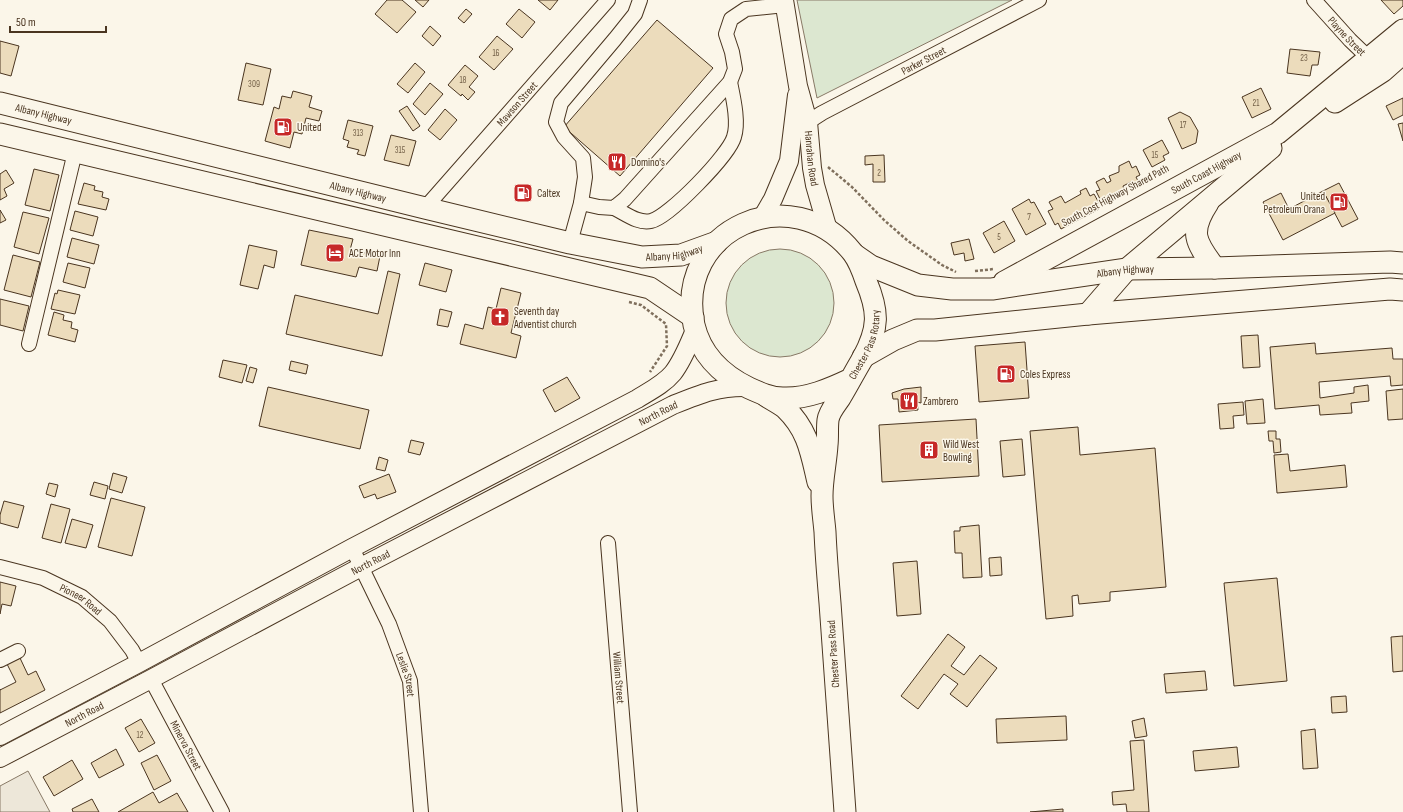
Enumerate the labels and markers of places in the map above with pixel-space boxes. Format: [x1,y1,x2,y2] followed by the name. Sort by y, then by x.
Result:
[272,116,294,138] fuel station icon: United
[297,121,322,134] place label: United
[606,151,628,173] restaurant icon: Domino's
[631,156,665,169] place label: Domino's
[512,182,534,204] fuel station icon: Caltex
[537,187,560,200] place label: Caltex
[1264,190,1325,216] place label: United Petroleum Orana
[1328,191,1350,213] fuel station icon: United Petroleum Orana
[324,242,346,264] hotel icon: ACE Motor Inn
[348,247,401,260] place label: ACE Motor Inn
[513,305,577,331] place label: Seventh day Adventist church
[489,306,511,328] church icon: Seventh day Adventist church
[995,363,1017,385] fuel station icon: Coles Express
[1020,368,1070,381] place label: Coles Express
[898,390,920,412] restaurant icon: Zambrero
[923,395,959,408] place label: Zambrero
[943,438,980,464] place label: Wild West Bowling
[918,439,940,461] building icon: Wild West Bowling

